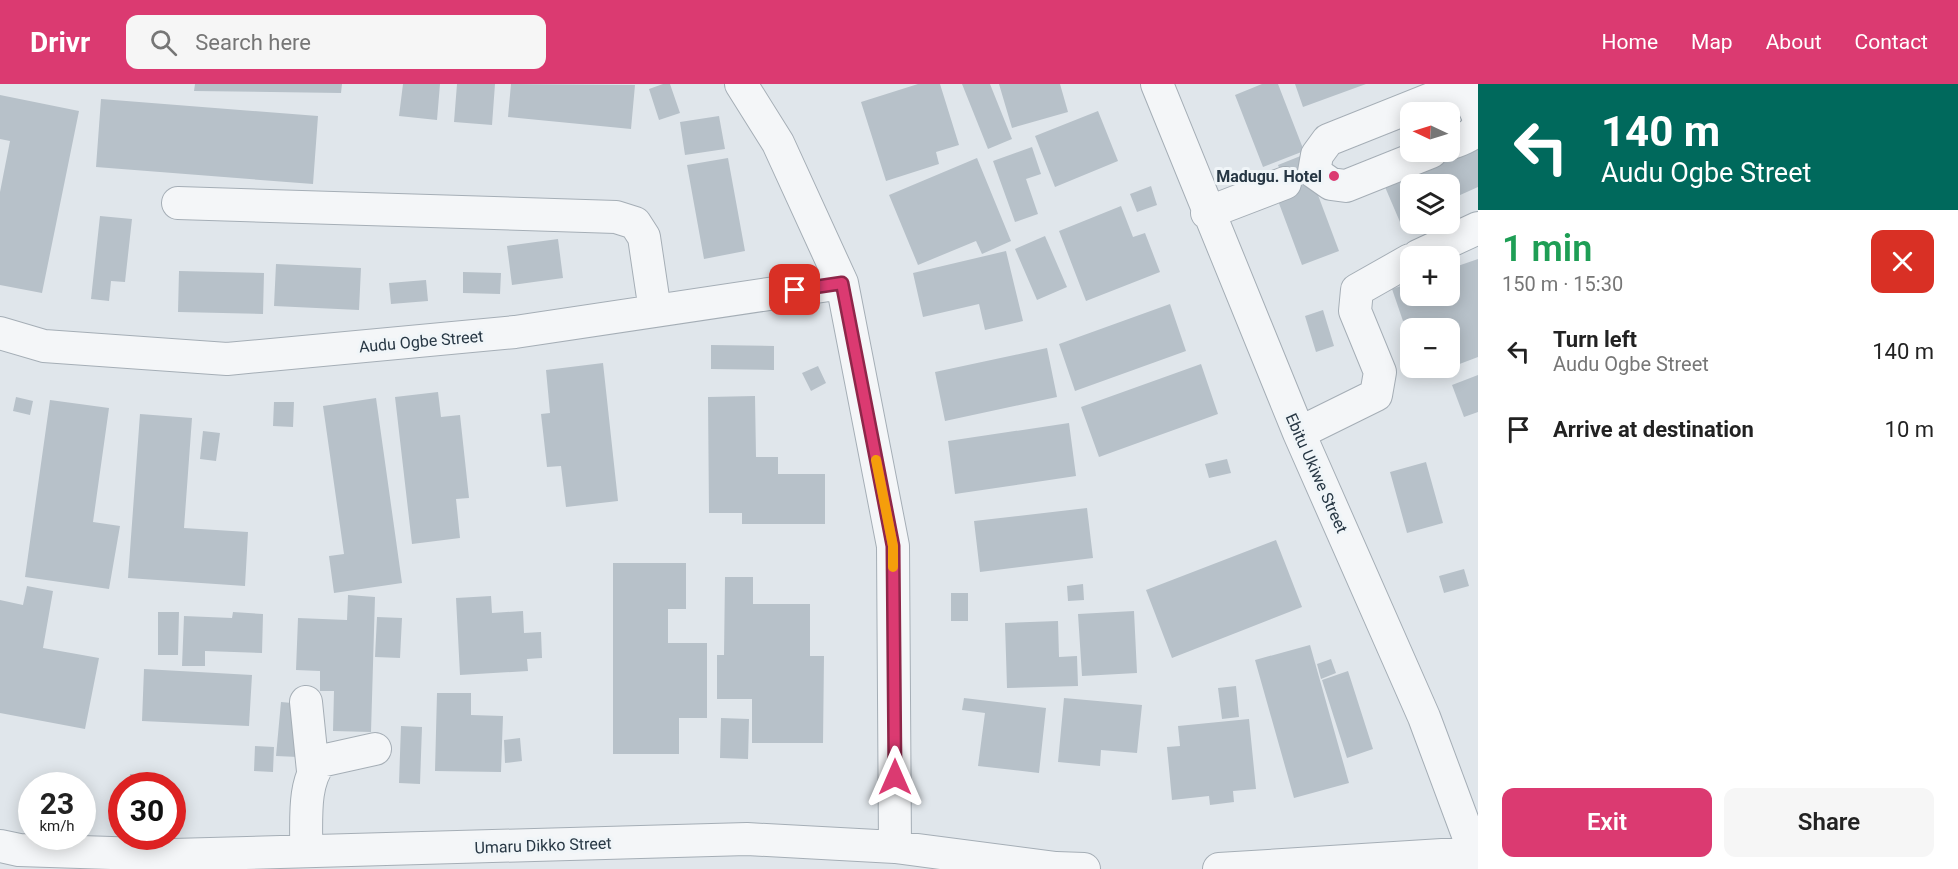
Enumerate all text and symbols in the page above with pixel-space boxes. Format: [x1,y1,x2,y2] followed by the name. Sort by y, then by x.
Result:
[126,15,546,69] search box
[30,26,90,59] text: Drivr
[147,26,180,59] icon: search
[195,30,311,55] text: Search here
[1602,30,1658,54] text: Home
[1691,30,1733,54] text: Map
[1766,30,1822,54] text: About
[1855,30,1928,54] text: Contact
[1400,102,1460,162] north arrow
[1400,102,1460,378] map controls
[1601,107,1720,156] text: 140 m
[1502,108,1580,186] icon: left
[1601,157,1811,189] text: Audu Ogbe Street
[1216,167,1322,186] place label: Madugu. Hotel
[1327,169,1341,183] marker: Madugu. Hotel
[1400,174,1460,234] button: layers
[1502,228,1592,270] text: 1 min
[1871,230,1934,293] button: close
[1400,246,1460,306] button: +
[769,264,820,315] pin
[1502,272,1623,296] text: 150 m · 15:30
[778,273,811,306] icon: arrive
[1400,318,1460,378] button: −
[358,327,484,356] street label: Audu Ogbe Street
[1553,327,1637,352] text: Turn left
[1502,335,1535,368] icon: left
[1872,339,1934,364] text: 140 m
[1553,352,1709,376] text: Audu Ogbe Street
[1282,410,1351,536] street label: Ebitu Ukiwe Street
[1502,413,1535,446] icon: arrive
[1553,417,1754,442] text: Arrive at destination
[1885,417,1934,442] text: 10 m
[863,745,927,809] position arrow
[108,772,186,850] speed limit sign: 30
[40,786,74,821] text: 23
[1502,788,1712,857] button: Exit
[1724,788,1934,857] button: Share
[39,817,75,835] text: km/h
[474,834,612,857] street label: Umaru Dikko Street

